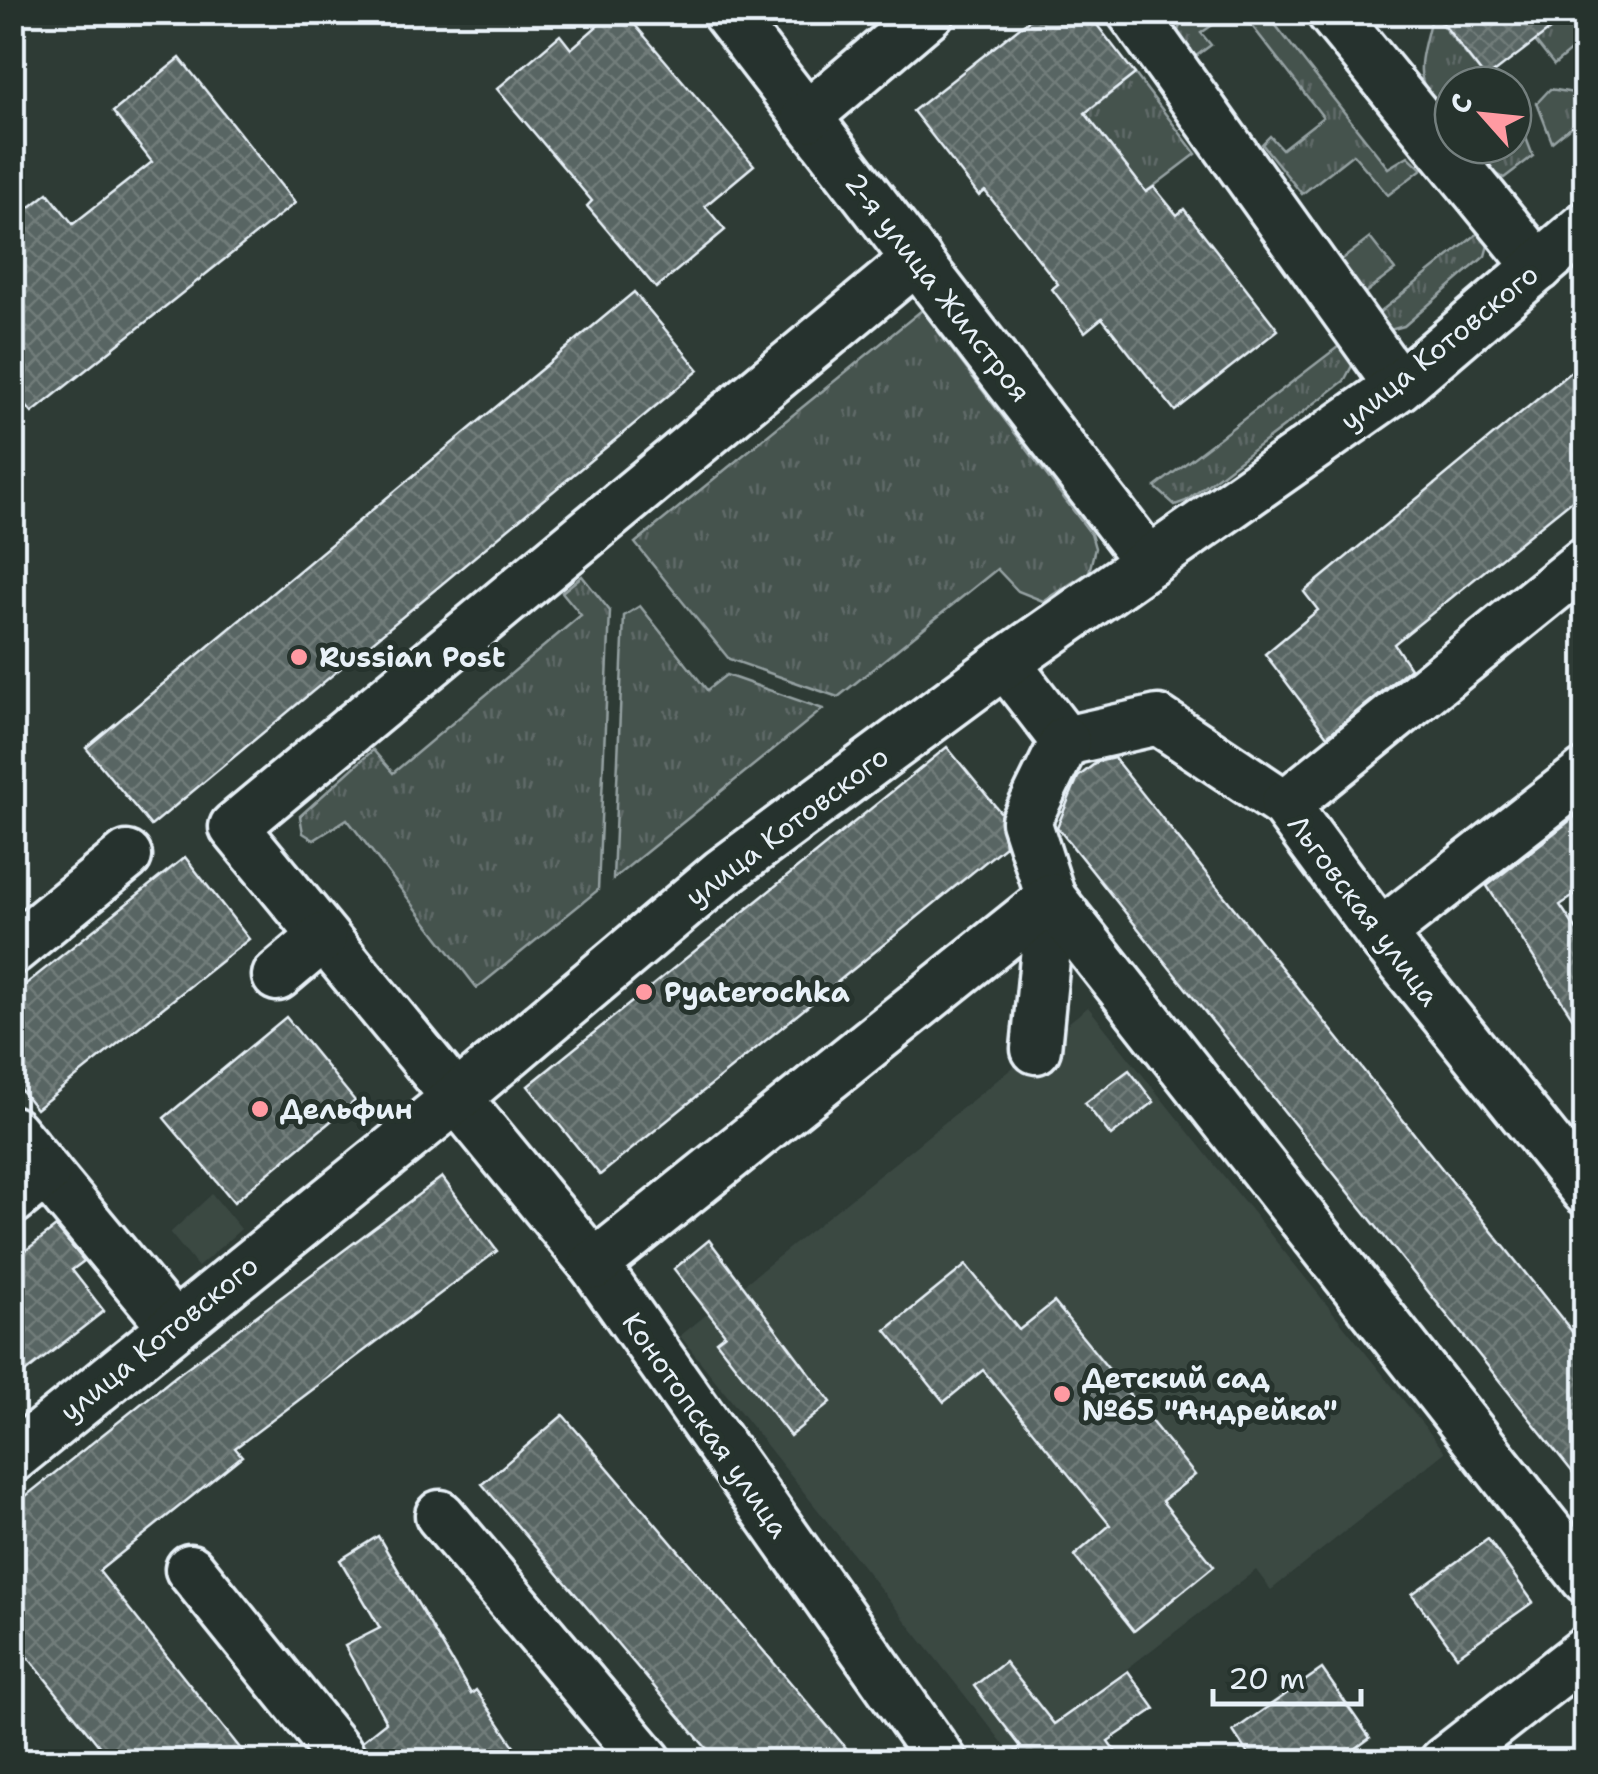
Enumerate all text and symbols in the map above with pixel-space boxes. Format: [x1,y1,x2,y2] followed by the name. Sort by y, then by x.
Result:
[1433,65,1533,165] north arrow
[1440,87,1482,120] text: С
[836,164,1040,410] street label: 2-я улица Жилстроя
[1332,255,1546,439] street label: улица Котовского
[319,638,505,676] place label: Russian Post
[288,646,310,668] marker: Russian Post
[678,737,896,915] street label: улица Котовского
[1279,806,1449,1014] street label: Льговская улица
[664,973,850,1011] place label: Pyaterochka
[633,981,655,1003] marker: Pyaterochka
[280,1090,413,1128] place label: Дельфин
[249,1098,271,1120] marker: Дельфин
[52,1246,266,1430] street label: улица Котовского
[614,1305,798,1545] street label: Конотопская улица
[1082,1359,1338,1429] place label: Детский сад №65 "Андрейка"
[1051,1383,1073,1405] marker: Детский сад №65 "Андрейка"
[1213,1644,1360,1706] scale bar
[1228,1658,1305,1699] text: 20 m

